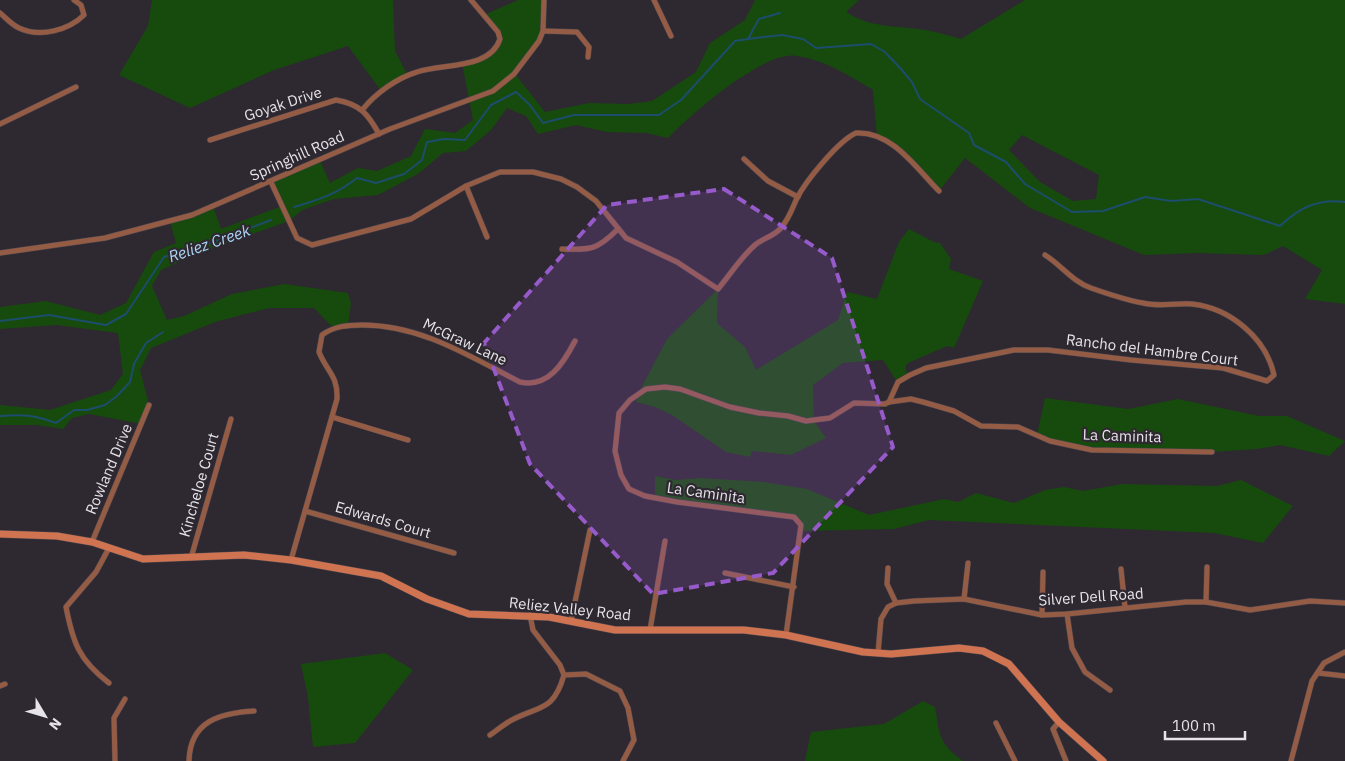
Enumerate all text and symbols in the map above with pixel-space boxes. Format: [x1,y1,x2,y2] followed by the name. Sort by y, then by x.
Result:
[242,82,324,125] street label: Goyak Drive
[247,126,347,185] street label: Springhill Road
[165,219,253,266] water label: Reliez Creek
[420,314,510,369] street label: McGraw Lane
[1065,330,1239,369] street label: Rancho del Hambre Court
[81,420,136,517] street label: Rowland Drive
[1082,425,1162,446] street label: La Caminita
[175,431,222,539] street label: Kincheloe Court
[666,478,746,507] street label: La Caminita
[333,497,433,542] street label: Edwards Court
[1038,583,1144,610] street label: Silver Dell Road
[508,593,632,624] street label: Reliez Valley Road
[20,691,70,741] north arrow
[1165,708,1245,740] scale bar
[45,714,65,734] text: N
[1172,716,1216,735] text: 100 m

